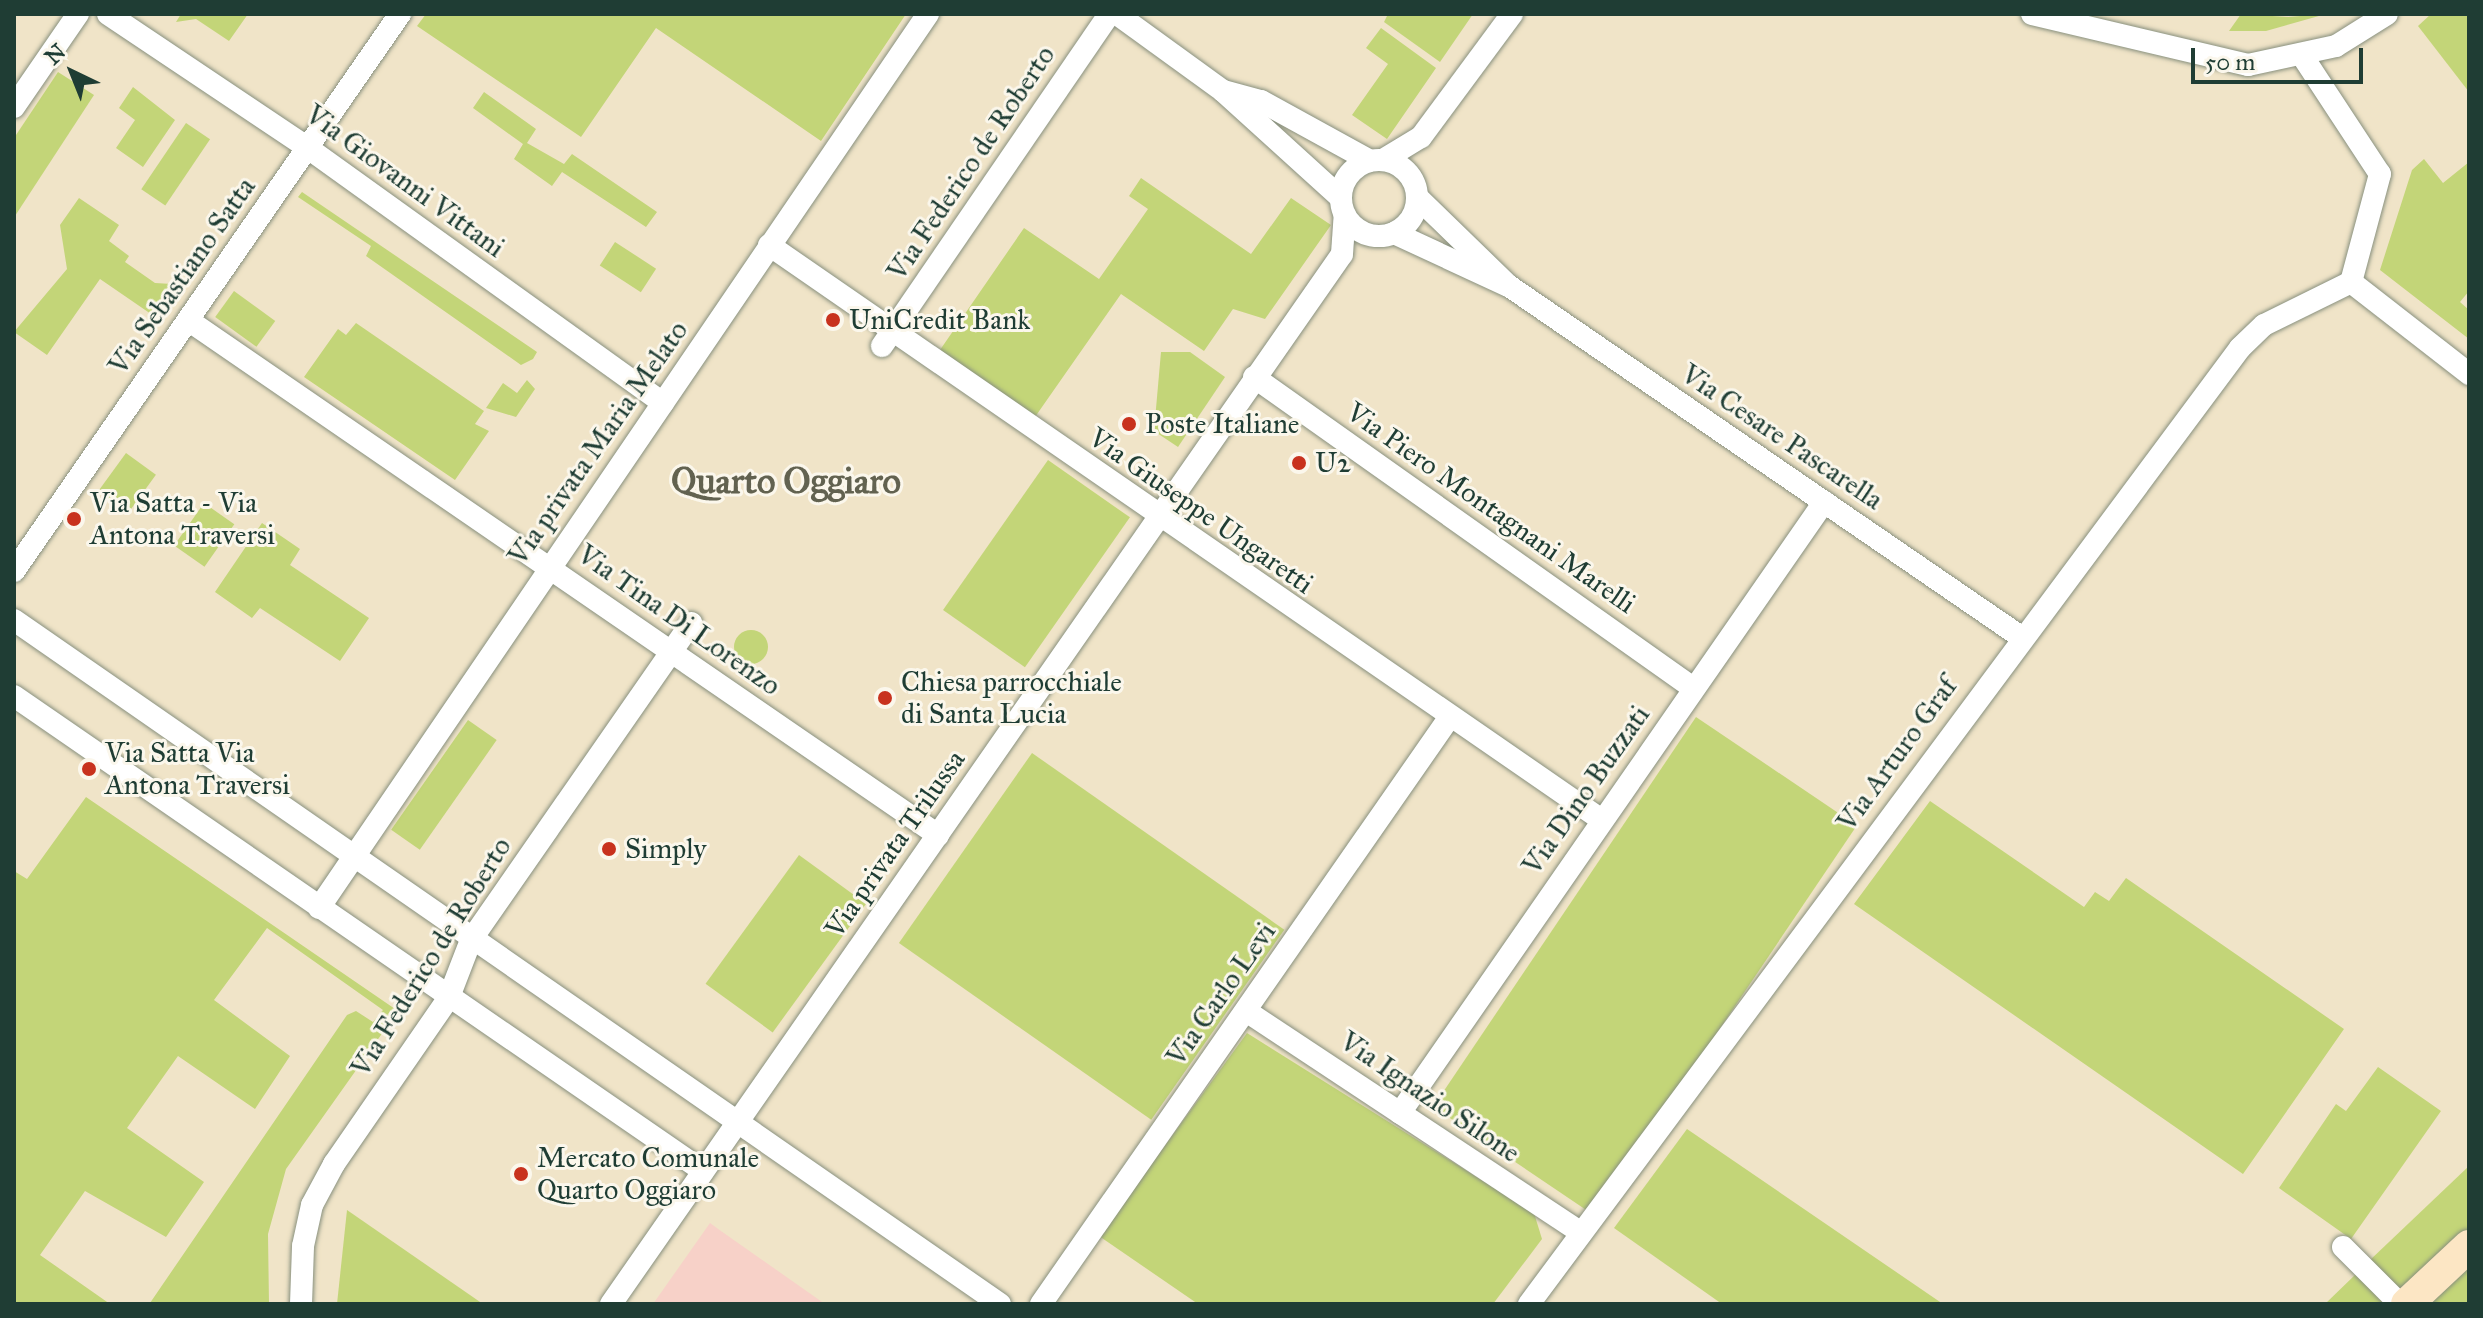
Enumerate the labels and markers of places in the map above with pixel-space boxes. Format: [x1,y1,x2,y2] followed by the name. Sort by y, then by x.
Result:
[849,303,1030,337] place label: UniCredit Bank
[824,311,842,329] marker: UniCredit Bank
[1145,407,1300,441] place label: Poste Italiane
[1120,415,1138,433] marker: Poste Italiane
[1315,446,1351,480] place label: U2
[1290,454,1308,472] marker: U2
[90,486,275,552] place label: Via Satta - Via Antona Traversi
[65,510,83,528] marker: Via Satta - Via Antona Traversi
[901,665,1122,731] place label: Chiesa parrocchiale di Santa Lucia
[876,689,894,707] marker: Chiesa parrocchiale di Santa Lucia
[105,736,290,802] place label: Via Satta Via Antona Traversi
[80,760,98,778] marker: Via Satta Via Antona Traversi
[625,832,706,866] place label: Simply
[600,840,618,858] marker: Simply
[537,1141,759,1207] place label: Mercato Comunale Quarto Oggiaro
[512,1165,530,1183] marker: Mercato Comunale Quarto Oggiaro

